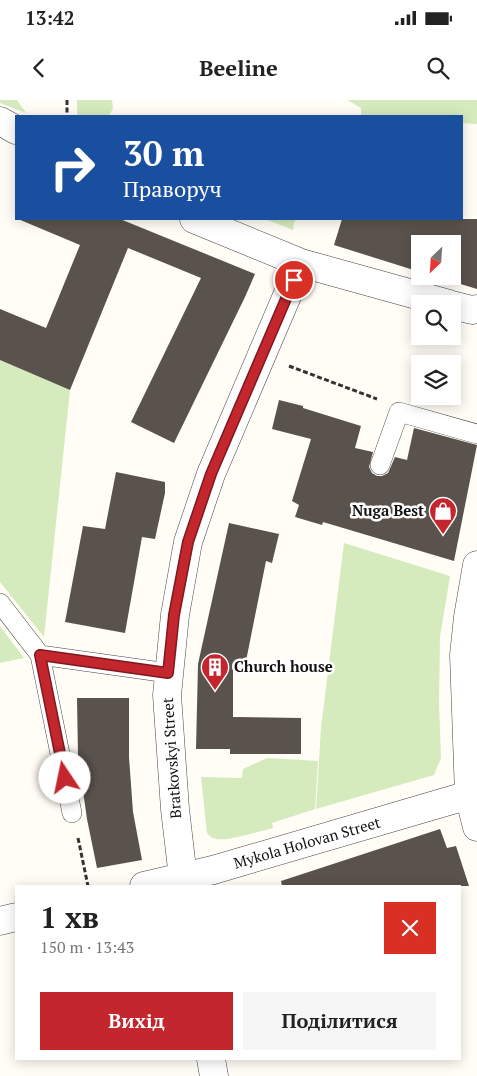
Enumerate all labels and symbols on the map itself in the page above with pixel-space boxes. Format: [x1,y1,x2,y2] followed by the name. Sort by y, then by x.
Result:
[411,235,461,285] north arrow
[273,259,315,301] pin
[428,496,458,535] shop icon: Nuga Best
[352,500,424,520] place label: Nuga Best
[200,652,230,691] building icon: Church house
[234,656,333,676] place label: Church house
[157,696,185,819] street label: Bratkovskyi Street
[38,751,90,803] position arrow
[231,811,383,873] street label: Mykola Holovan Street

